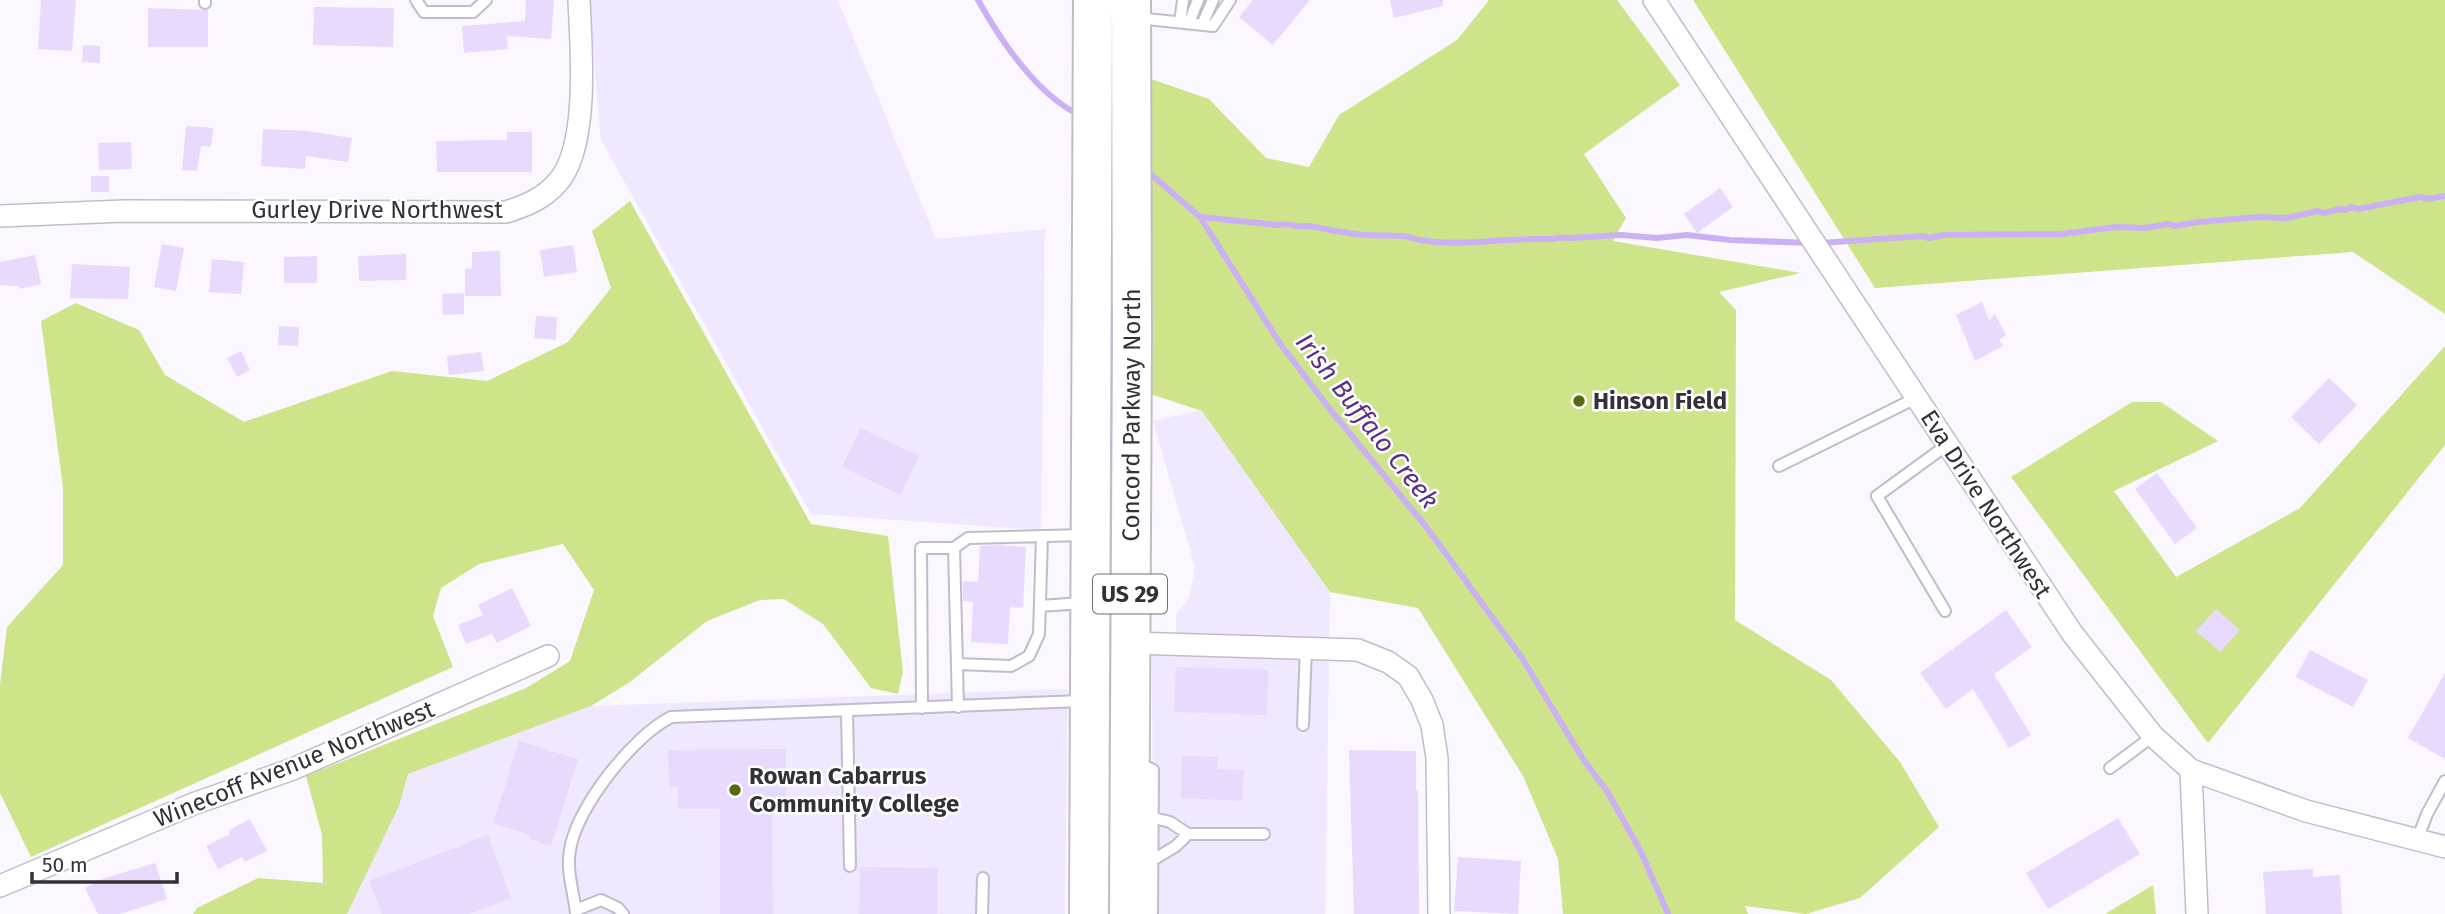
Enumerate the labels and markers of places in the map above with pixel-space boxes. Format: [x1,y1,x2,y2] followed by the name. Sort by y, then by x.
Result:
[1593,387,1727,415] place label: Hinson Field
[1571,393,1587,409] marker: Hinson Field
[749,762,959,818] place label: Rowan Cabarrus Community College
[727,782,743,798] marker: Rowan Cabarrus Community College

